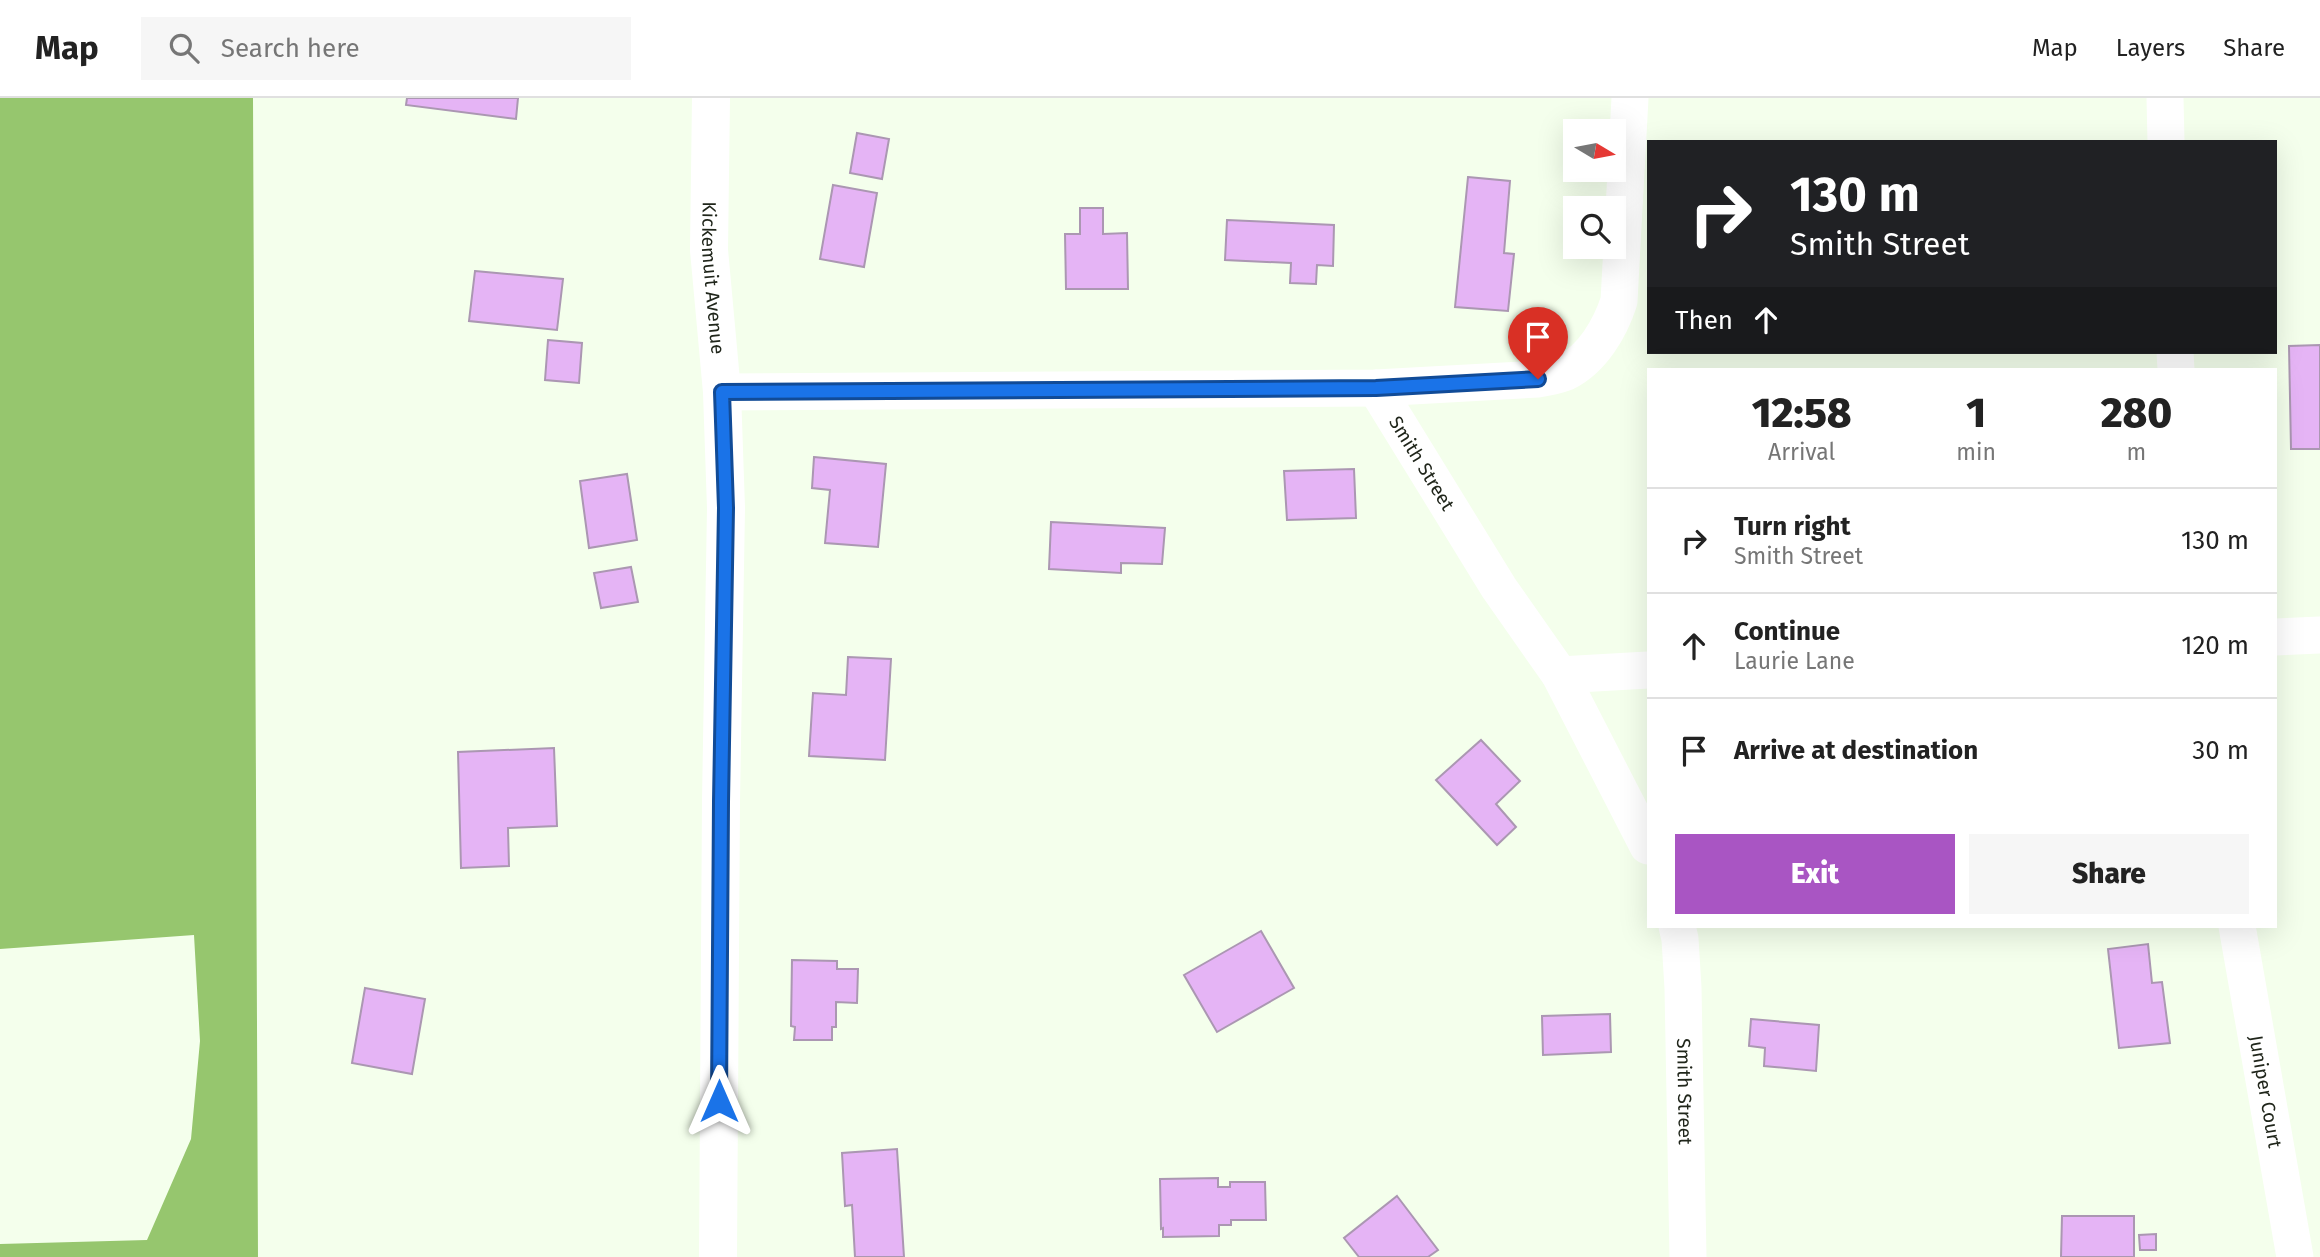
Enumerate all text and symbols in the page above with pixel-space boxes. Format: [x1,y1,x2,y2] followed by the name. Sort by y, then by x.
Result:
[141,17,631,80] search box
[35,28,99,68] text: Map
[165,29,203,67] icon: search
[221,33,360,64] text: Search here
[2032,34,2078,62] text: Map
[2116,34,2185,62] text: Layers
[2223,34,2285,62] text: Share
[1563,119,1626,182] north arrow
[1563,119,1626,259] map controls
[1790,165,1920,224] text: 130 m
[1675,168,1766,259] icon: right
[1563,196,1626,259] button: search
[697,201,730,355] street label: Kickemuit Avenue
[1790,225,1970,263] text: Smith Street
[1747,301,1785,339] icon: ahead
[1675,305,1733,336] text: Then
[1508,307,1568,379] pin
[1519,318,1557,356] icon: arrive
[1752,388,1852,438] text: 12:58
[1966,388,1986,438] text: 1
[2101,388,2172,438] text: 280
[1384,412,1460,515] street label: Smith Street
[1768,438,1835,466] text: Arrival
[1956,438,1996,466] text: min
[2127,438,2146,466] text: m
[1734,511,1851,542] text: Turn right
[1675,522,1713,560] icon: right
[2181,525,2249,556] text: 130 m
[1734,542,1863,570] text: Smith Street
[1734,616,1840,647] text: Continue
[1675,627,1713,665] icon: ahead
[2181,630,2249,661] text: 120 m
[1734,647,1855,675] text: Laurie Lane
[1675,732,1713,770] icon: arrive
[1734,735,1978,766] text: Arrive at destination
[2192,735,2249,766] text: 30 m
[1675,834,1955,914] button: Exit
[1969,834,2249,914] button: Share
[2245,1033,2287,1150] street label: Juniper Court
[1672,1038,1697,1145] street label: Smith Street
[682,1064,756,1138] position arrow

